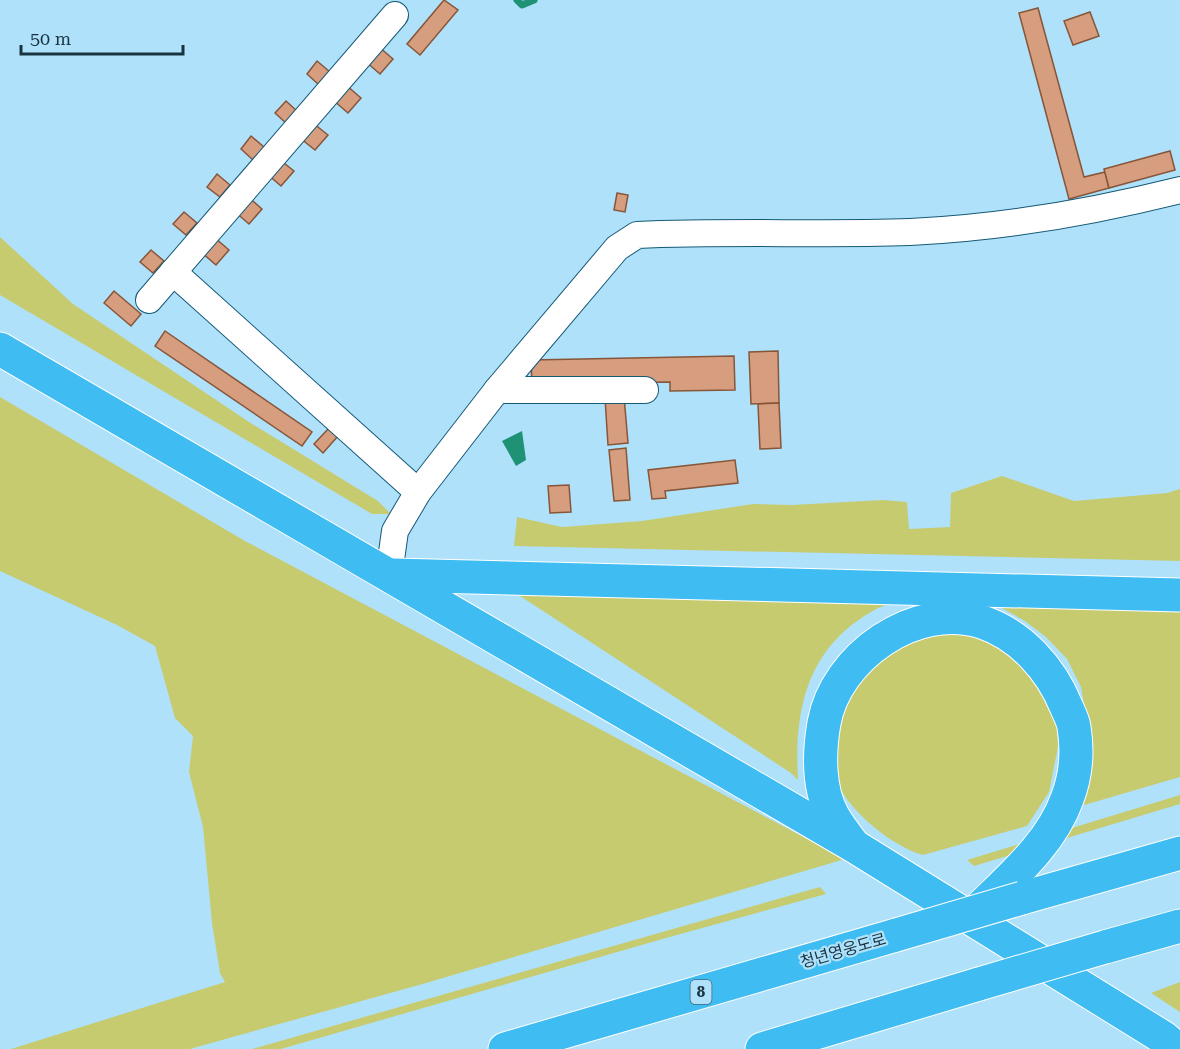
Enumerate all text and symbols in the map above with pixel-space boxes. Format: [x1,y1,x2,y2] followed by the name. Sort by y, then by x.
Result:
[21,18,183,56] scale bar
[30,28,71,49] text: 50 m
[798,929,888,972] street label: 청년영웅도로
[690,980,712,1004] road number: 8

